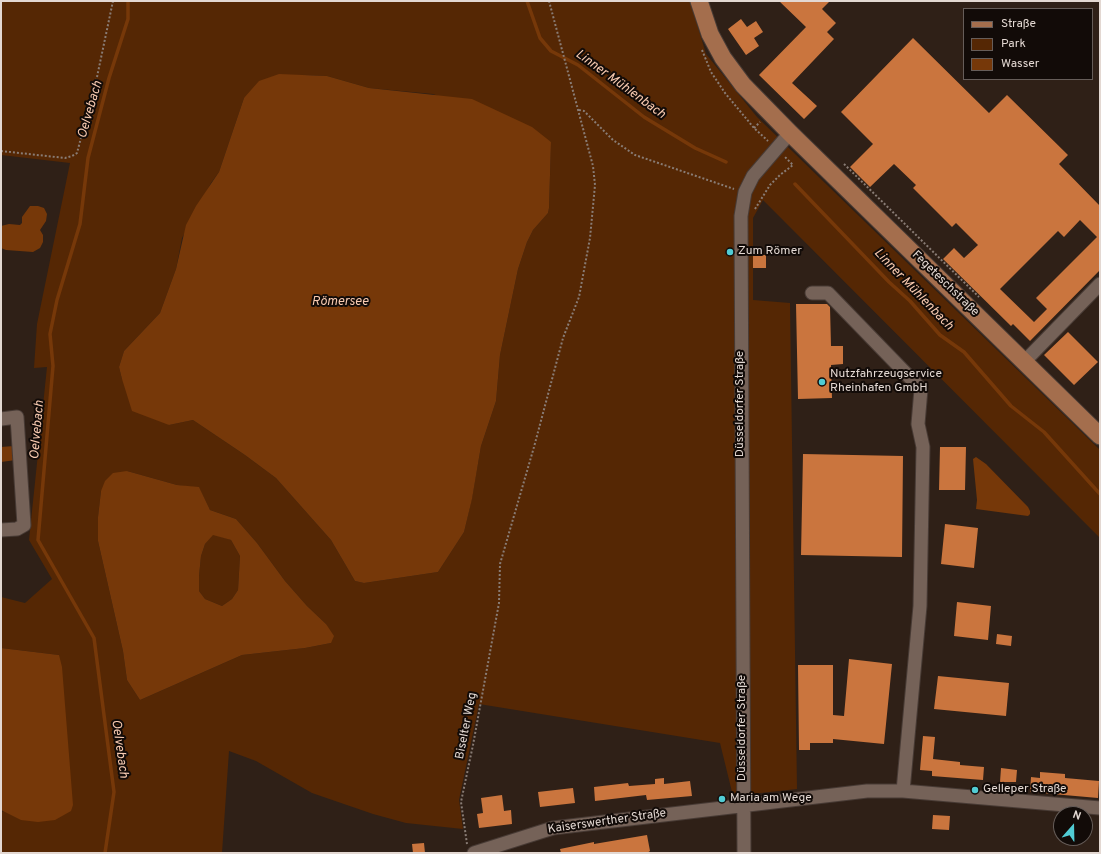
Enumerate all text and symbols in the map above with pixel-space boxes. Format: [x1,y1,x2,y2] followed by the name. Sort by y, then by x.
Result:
[963,8,1093,80] legend
[1001,16,1036,32] text: Straße
[1001,36,1026,52] text: Park
[572,47,668,123] water label: Linner Mühlenbach
[1001,56,1039,72] text: Wasser
[75,79,107,141] water label: Oelvebach
[738,245,802,259] place label: Zum Römer
[870,246,956,334] water label: Linner Mühlenbach
[725,247,735,257] marker: Zum Römer
[908,248,982,320] street label: Fegeteschstraße
[312,294,368,310] water label: Römersee
[734,351,748,457] street label: Düsseldorfer Straße
[830,368,942,396] place label: Nutzfahrzeugservice Rheinhafen GmbH
[817,377,827,387] marker: Nutzfahrzeugservice Rheinhafen GmbH
[28,400,48,460] water label: Oelvebach
[736,675,750,781] street label: Düsseldorfer Straße
[453,691,481,761] street label: Biselter Weg
[107,719,131,779] water label: Oelvebach
[983,783,1067,797] place label: Gelleper Straße
[970,785,980,795] marker: Gelleper Straße
[730,792,812,806] place label: Maria am Wege
[717,794,727,804] marker: Maria am Wege
[1053,806,1093,846] north arrow
[547,807,667,837] street label: Kaiserswerther Straße
[1071,808,1083,824] text: N

